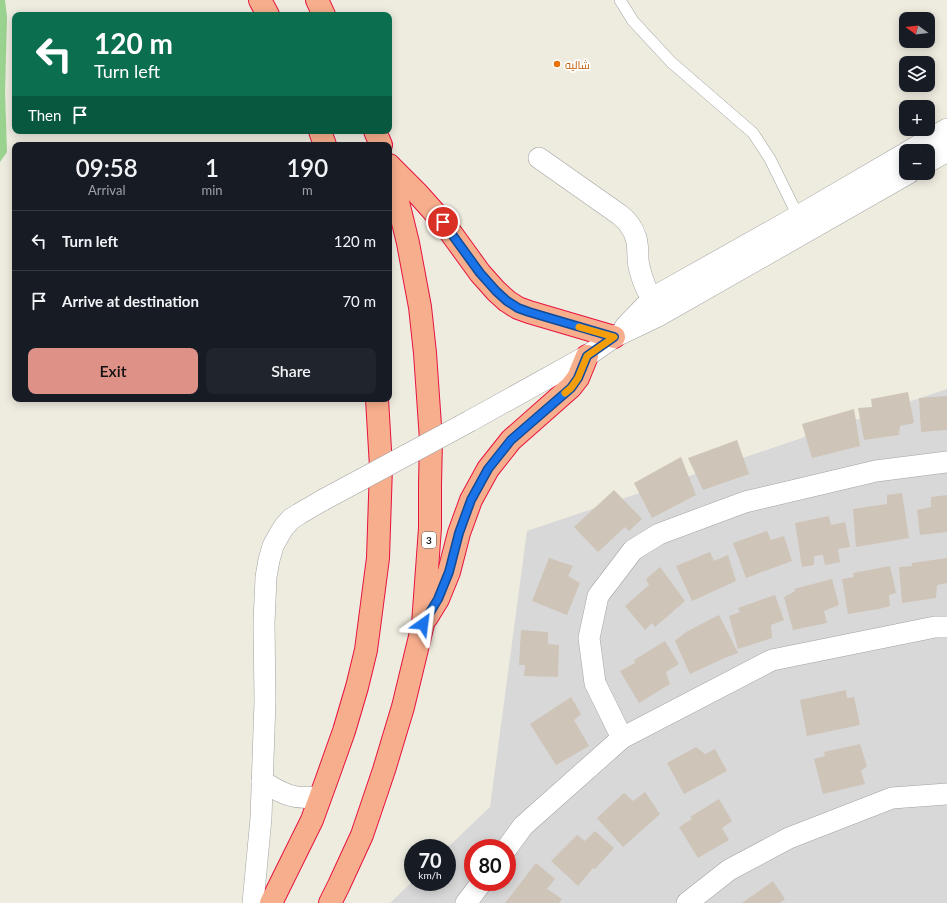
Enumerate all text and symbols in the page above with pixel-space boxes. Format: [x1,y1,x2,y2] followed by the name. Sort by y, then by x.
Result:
[899,12,935,48] north arrow
[899,12,935,180] map controls
[94,26,173,60] text: 120 m
[28,28,80,80] icon: left
[899,56,935,92] button: layers
[565,58,590,71] place label: شاليه
[552,59,562,69] marker: شاليه
[94,60,160,82] text: Turn left
[899,100,935,136] button: +
[69,104,91,126] icon: arrive
[28,106,61,124] text: Then
[899,144,935,180] button: −
[76,153,138,182] text: 09:58
[205,153,219,182] text: 1
[286,153,328,182] text: 190
[88,182,125,198] text: Arrival
[201,182,223,198] text: min
[302,182,313,198] text: m
[426,205,460,239] pin
[432,211,454,233] icon: arrive
[28,230,50,252] icon: left
[62,232,118,250] text: Turn left
[334,232,376,250] text: 120 m
[28,290,50,312] icon: arrive
[62,292,199,310] text: Arrive at destination
[342,292,376,310] text: 70 m
[28,348,198,394] button: Exit
[206,348,376,394] button: Share
[422,532,436,548] road number: 3
[402,603,444,645] position arrow
[464,839,516,891] speed limit sign: 80
[418,848,442,872] text: 70
[418,869,442,881] text: km/h

